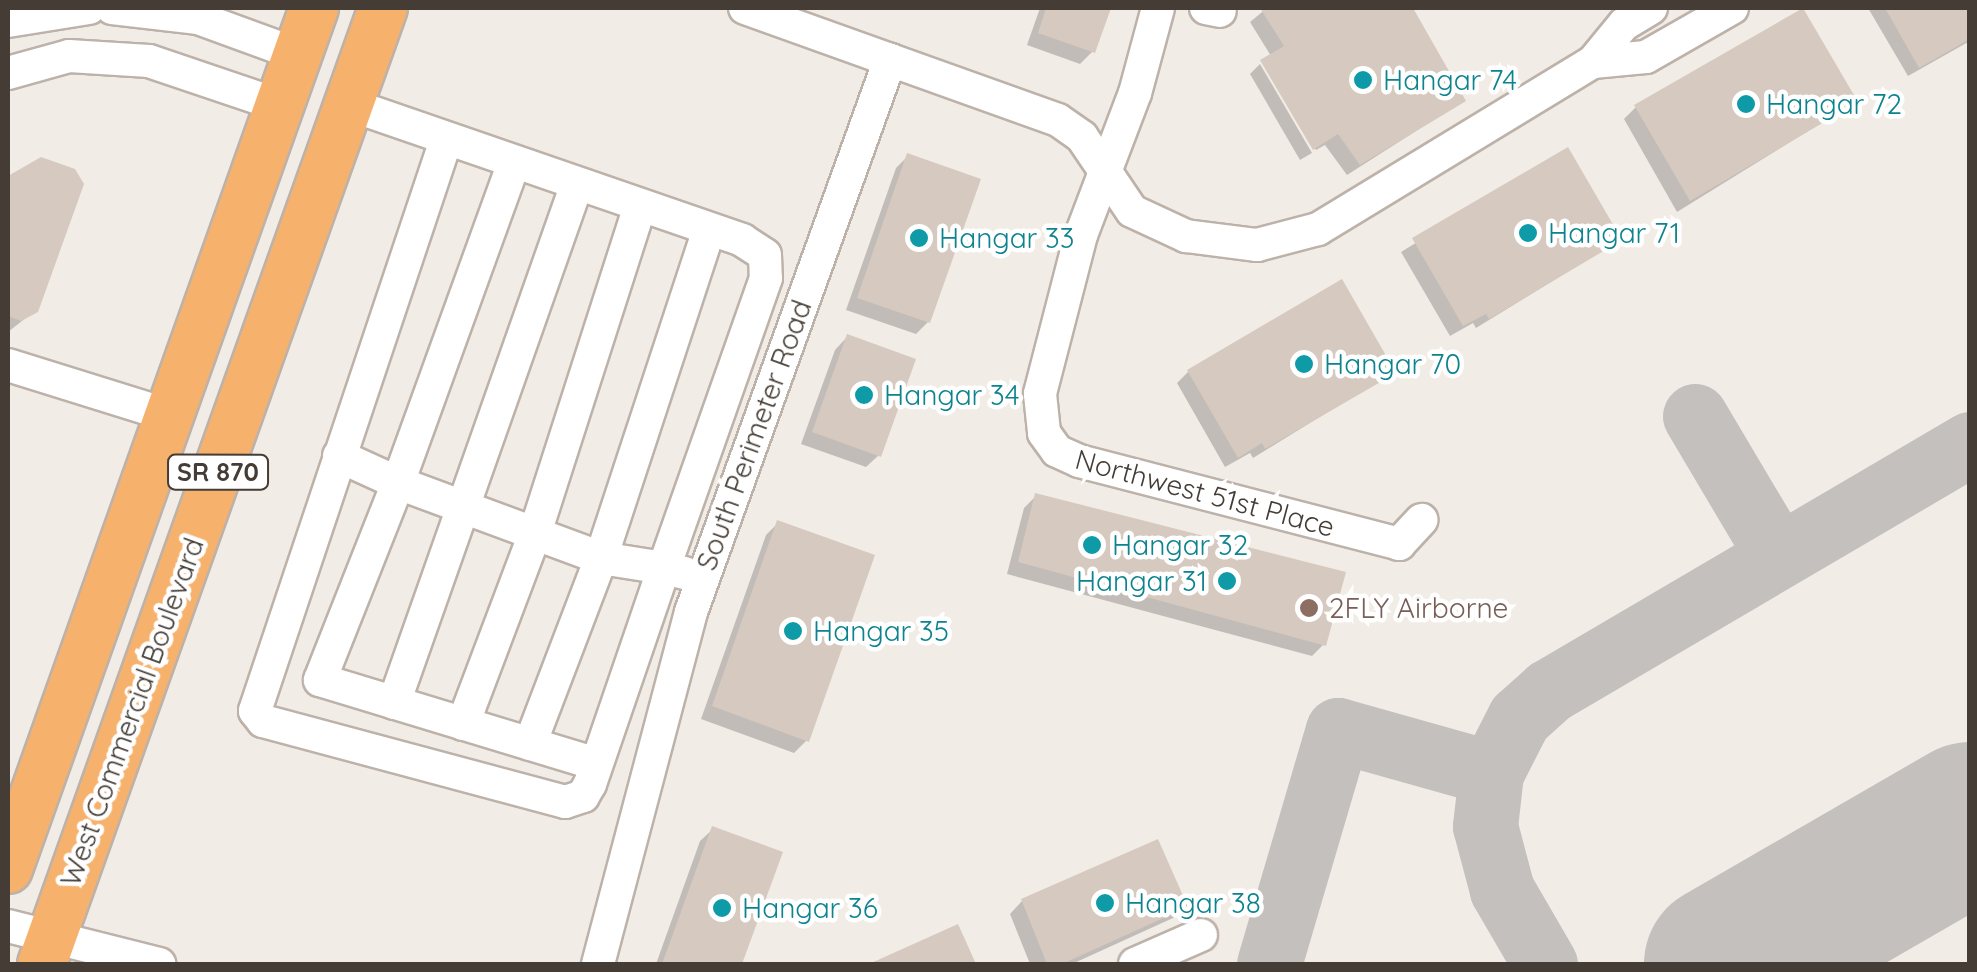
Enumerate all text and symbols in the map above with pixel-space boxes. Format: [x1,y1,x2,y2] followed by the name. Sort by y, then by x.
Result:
[1383,63,1517,97] place label: Hangar 74
[1352,69,1374,91] marker: Hangar 74
[1766,87,1902,121] place label: Hangar 72
[1735,93,1757,115] marker: Hangar 72
[1548,216,1680,250] place label: Hangar 71
[939,221,1074,255] place label: Hangar 33
[1517,222,1539,244] marker: Hangar 71
[908,227,930,249] marker: Hangar 33
[689,295,819,575] street label: South Perimeter Road
[1324,347,1461,381] place label: Hangar 70
[1293,353,1315,375] marker: Hangar 70
[884,378,1019,412] place label: Hangar 34
[853,384,875,406] marker: Hangar 34
[1072,442,1338,544] street label: Northwest 51st Place
[166,452,270,492] road number: SR 870
[1112,528,1248,562] place label: Hangar 32
[53,533,211,891] street label: West Commercial Boulevard
[1081,534,1103,556] marker: Hangar 32
[1076,564,1207,598] place label: Hangar 31
[1216,570,1238,592] marker: Hangar 31
[1329,591,1508,625] place label: 2FLY Airborne
[1298,597,1320,619] marker: 2FLY Airborne
[813,614,949,648] place label: Hangar 35
[782,620,804,642] marker: Hangar 35
[1125,886,1261,920] place label: Hangar 38
[742,891,878,925] place label: Hangar 36
[1094,892,1116,914] marker: Hangar 38
[711,897,733,919] marker: Hangar 36

